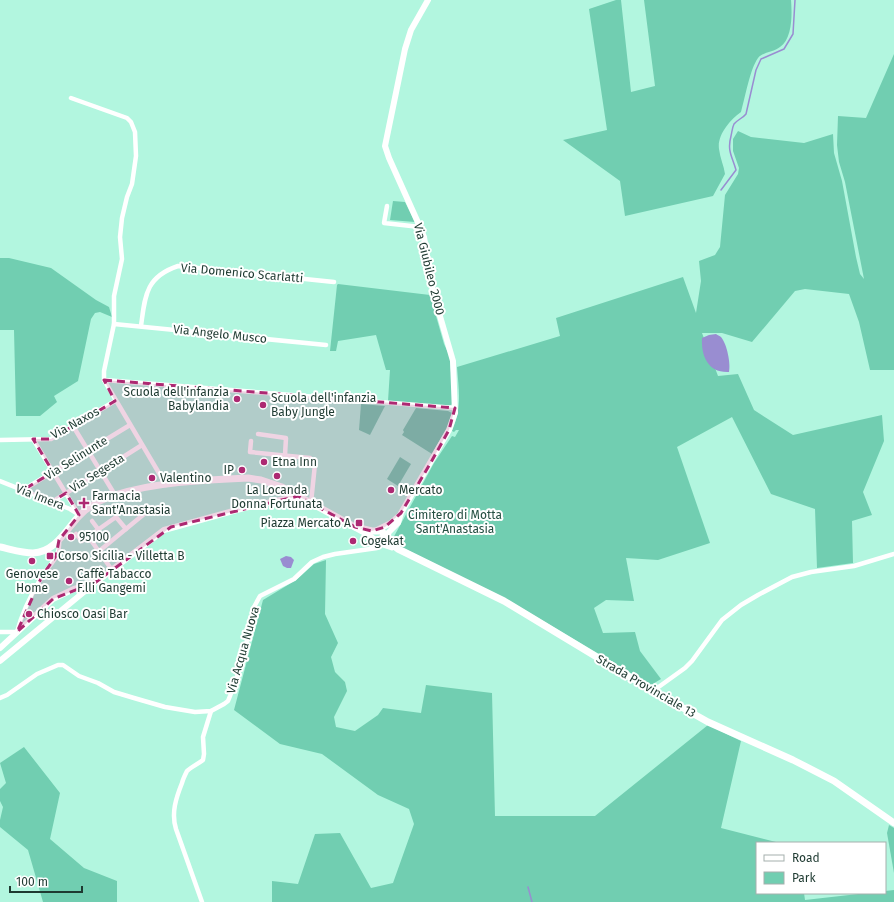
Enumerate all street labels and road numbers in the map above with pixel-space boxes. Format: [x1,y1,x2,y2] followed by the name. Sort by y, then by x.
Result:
[411,221,447,317] street label: Via Giubileo 2000
[180,261,304,285] street label: Via Domenico Scarlatti
[172,322,268,346] street label: Via Angelo Musco
[49,404,102,442] street label: Via Naxos
[42,433,110,483] street label: Via Selinunte
[67,451,127,495] street label: Via Segesta
[14,481,66,513] street label: Via Imera
[224,605,262,695] street label: Via Acqua Nuova
[594,652,698,720] street label: Strada Provinciale 13

